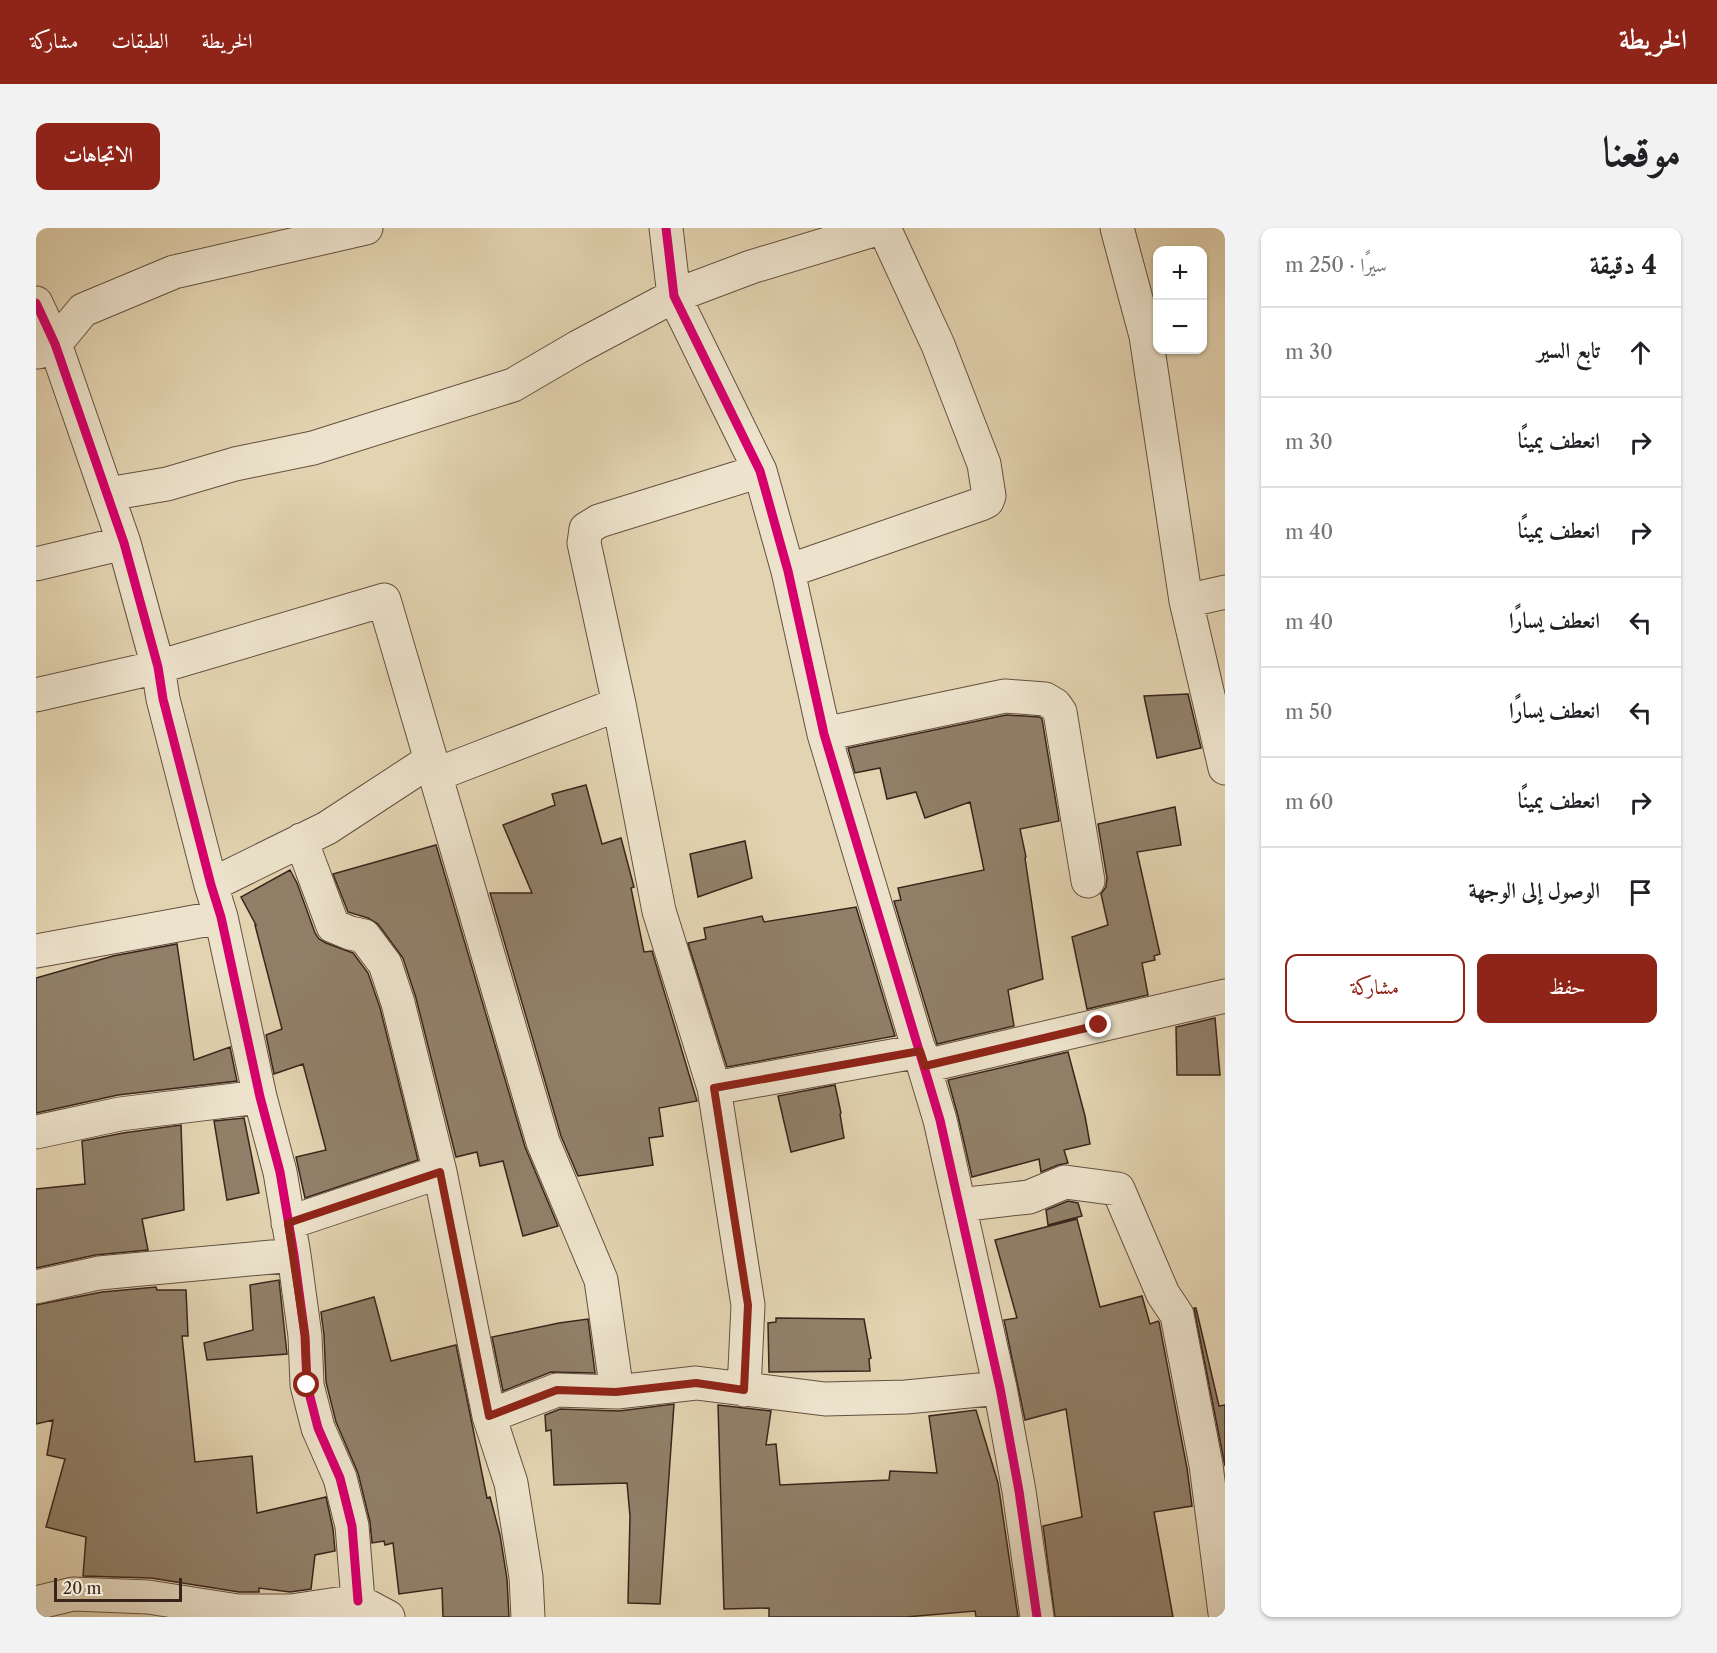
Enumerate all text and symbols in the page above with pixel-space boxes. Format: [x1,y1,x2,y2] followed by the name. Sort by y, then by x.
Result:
[1619,22,1687,56] text: الخريطة
[30,28,78,53] text: مشاركة
[111,28,168,53] text: الطبقات
[201,28,253,53] text: الخريطة
[36,123,160,190] button: الاتجاهات
[1603,125,1681,177] text: موقعنا
[1153,246,1207,354] map controls
[1153,246,1207,300] button: +
[1590,249,1657,281] text: 4 دقيقة
[1285,253,1387,277] text: سيرًا · 250 m
[1153,300,1207,354] button: −
[1624,336,1657,369] icon: ahead
[1537,337,1600,364] text: تابع السير
[1285,340,1333,364] text: 30 m
[1624,426,1657,459] icon: right
[1518,427,1600,454] text: انعطف يمينًا
[1285,430,1333,454] text: 30 m
[1624,516,1657,549] icon: right
[1518,517,1600,544] text: انعطف يمينًا
[1285,520,1333,544] text: 40 m
[1624,606,1657,639] icon: left
[1509,607,1600,634] text: انعطف يسارًا
[1285,610,1333,634] text: 40 m
[1624,696,1657,729] icon: left
[1509,697,1600,724] text: انعطف يسارًا
[1285,700,1333,724] text: 50 m
[1624,786,1657,819] icon: right
[1518,787,1600,814] text: انعطف يمينًا
[1285,790,1333,814] text: 60 m
[1624,876,1657,909] icon: arrive
[1468,877,1600,904] text: الوصول إلى الوجهة
[1285,954,1465,1023] button: مشاركة
[1477,954,1657,1023] button: حفظ
[1085,1011,1111,1037] route end
[293,1371,319,1397] route start
[54,1575,182,1602] scale bar
[63,1578,102,1598] text: 20 m

